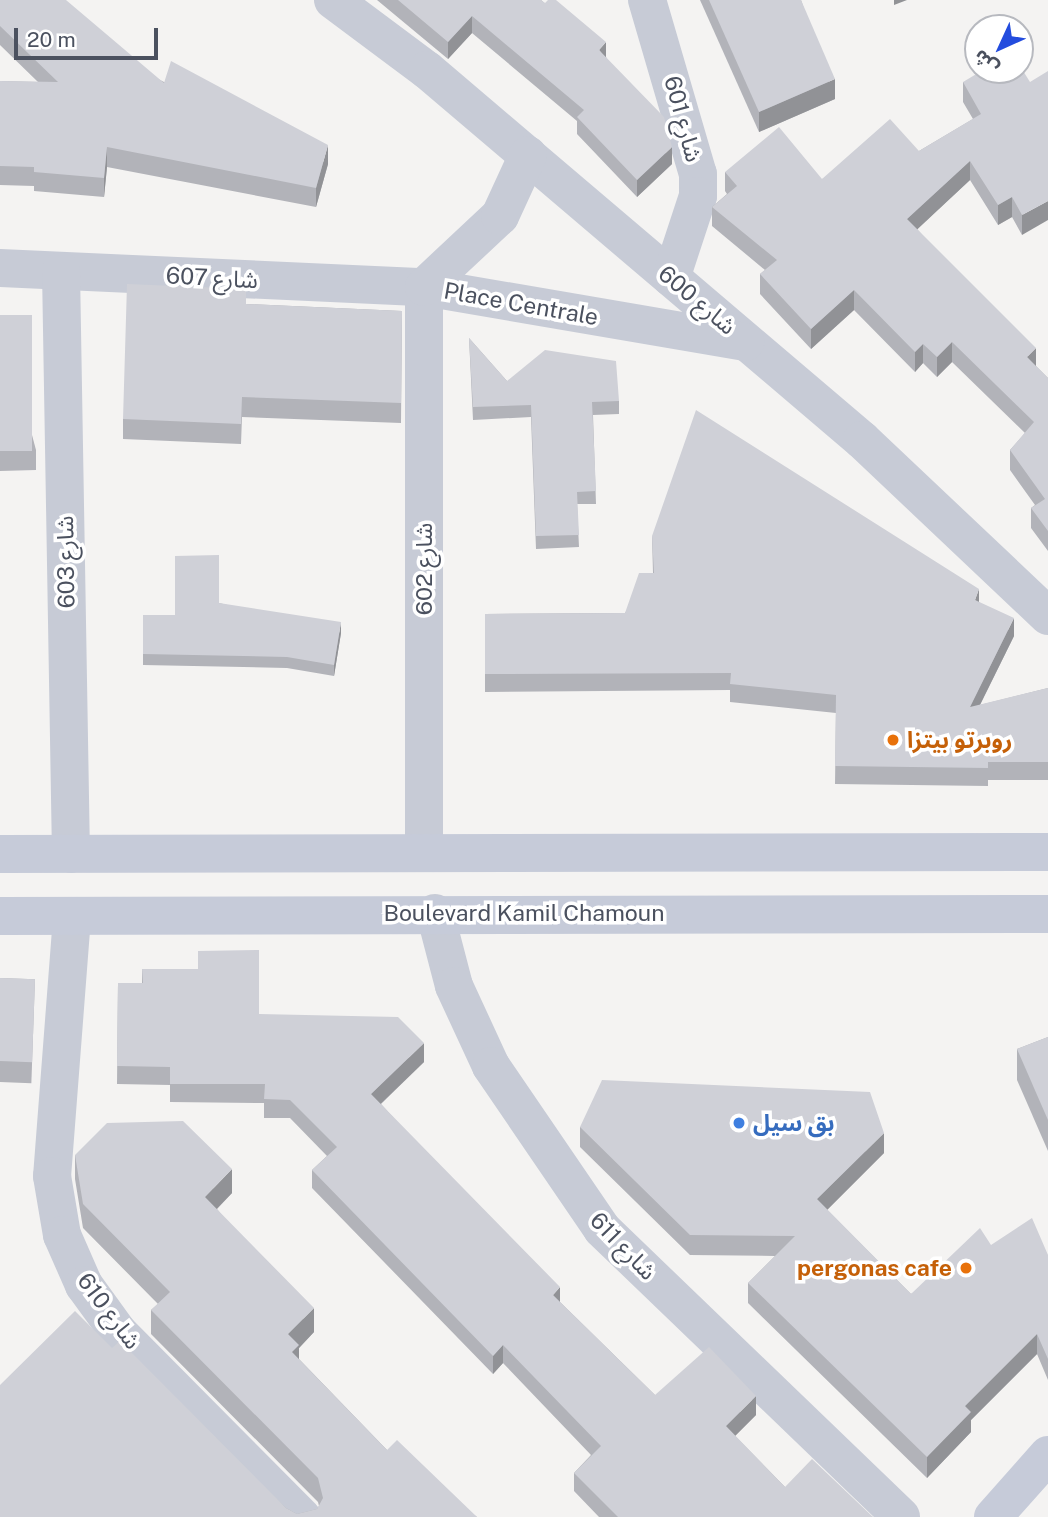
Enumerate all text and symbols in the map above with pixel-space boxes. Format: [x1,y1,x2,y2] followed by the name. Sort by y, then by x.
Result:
[18,14,161,58] scale bar
[964,14,1034,84] north arrow
[27,27,76,52] text: 20 m
[969,45,1003,79] text: ش
[658,73,708,165] street label: شارع 601
[653,260,741,340] street label: شارع 600
[165,262,259,294] street label: شارع 607
[442,277,600,331] street label: Place Centrale
[51,515,81,609] street label: شارع 603
[410,523,438,615] street label: شارع 602
[907,726,1012,754] place label: روبرتو بيتزا
[885,732,901,748] marker: روبرتو بيتزا
[383,899,665,927] street label: Boulevard Kamil Chamoun
[753,1109,835,1137] place label: بق سيل
[731,1115,747,1131] marker: بق سيل
[584,1206,662,1286] street label: شارع 611
[797,1254,952,1282] place label: pergonas cafe
[958,1260,974,1276] marker: pergonas cafe
[71,1267,147,1355] street label: شارع 610

